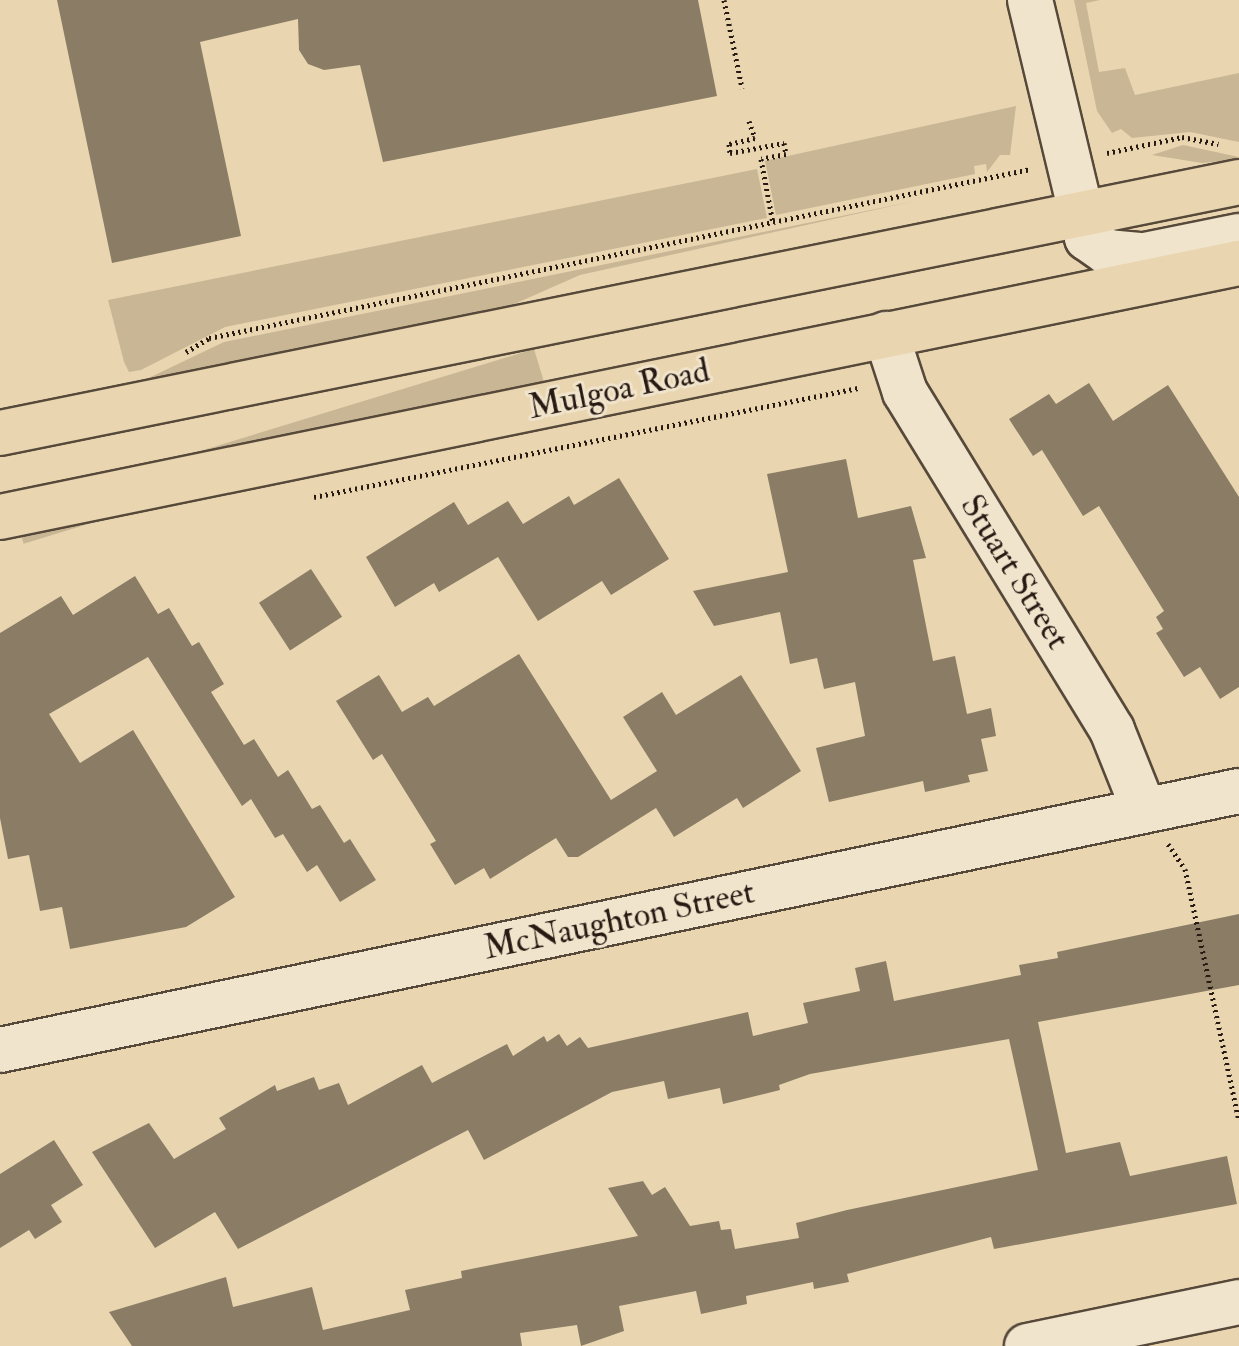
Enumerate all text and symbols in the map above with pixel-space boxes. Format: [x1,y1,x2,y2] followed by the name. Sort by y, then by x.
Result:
[525,350,713,428] street label: Mulgoa Road
[952,487,1078,657] street label: Stuart Street
[480,871,758,969] street label: McNaughton Street

